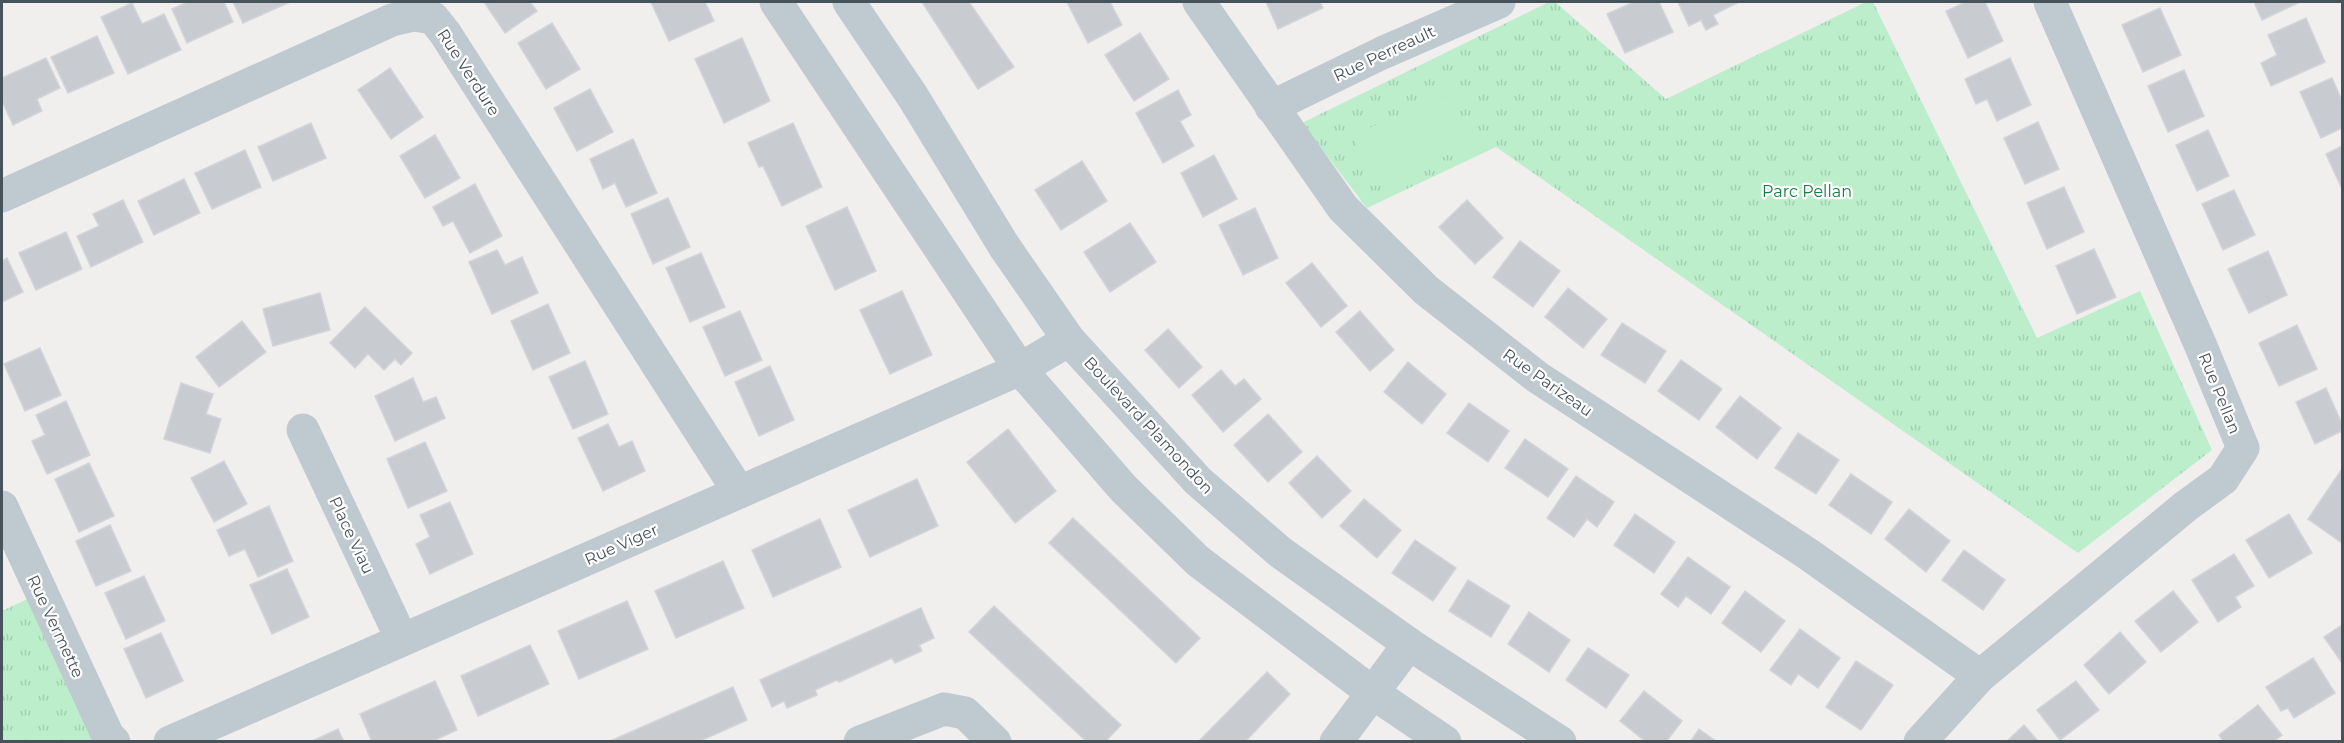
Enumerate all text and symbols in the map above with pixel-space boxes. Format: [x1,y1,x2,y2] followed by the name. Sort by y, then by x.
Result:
[1330,21,1438,85] street label: Rue Perreault
[433,25,504,119] street label: Rue Verdure
[1762,182,1852,201] park label: Parc Pellan
[1499,344,1596,420] street label: Rue Parizeau
[2195,350,2244,437] street label: Rue Pellan
[1080,353,1217,498] street label: Boulevard Plamondon
[325,493,378,577] street label: Place Viau
[582,520,661,569] street label: Rue Viger
[23,572,88,681] street label: Rue Vermette

